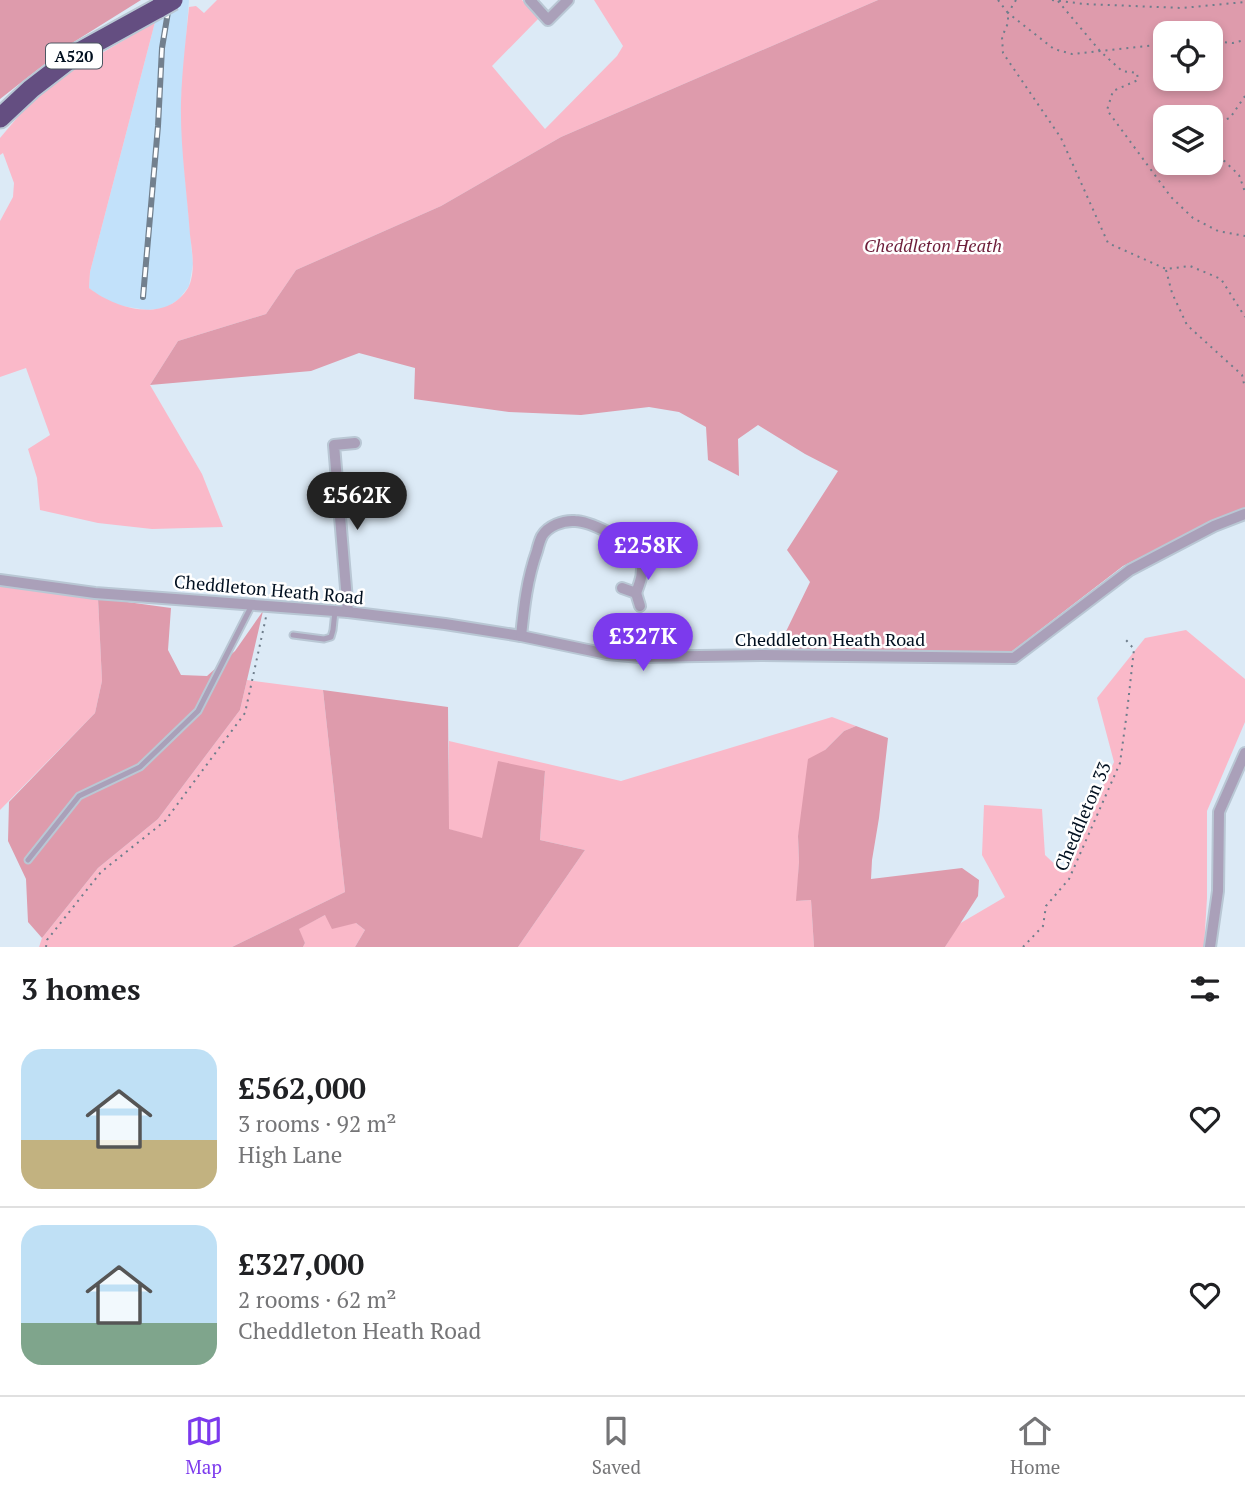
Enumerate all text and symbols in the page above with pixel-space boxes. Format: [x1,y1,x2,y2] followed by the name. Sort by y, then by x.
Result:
[1153,21,1223,175] map controls
[1153,21,1223,91] button: locate
[46,44,102,68] road number: A520
[1153,105,1223,175] button: layers
[864,233,1002,257] park label: Cheddleton Heath
[308,472,406,532] pin: £562K
[323,479,391,510] text: £562K
[599,522,697,582] pin: £258K
[614,529,682,560] text: £258K
[173,569,365,609] street label: Cheddleton Heath Road
[594,614,692,673] pin: £327K
[609,620,677,651] text: £327K
[735,627,925,651] street label: Cheddleton Heath Road
[1048,758,1116,874] street label: Cheddleton 33
[21,969,140,1009] text: 3 homes
[1186,970,1224,1008] icon: filters
[238,1068,366,1108] text: £562,000
[77,1077,161,1161] icon: home
[1186,1100,1224,1138] icon: heart
[238,1108,397,1139] text: 3 rooms · 92 m²
[238,1139,342,1170] text: High Lane
[238,1244,364,1284] text: £327,000
[77,1253,161,1337] icon: home
[1186,1276,1224,1314] icon: heart
[238,1284,397,1315] text: 2 rooms · 62 m²
[238,1315,481,1346] text: Cheddleton Heath Road
[185,1412,223,1479] tab: Map
[592,1412,641,1479] tab: Saved
[1010,1412,1060,1479] tab: Home

